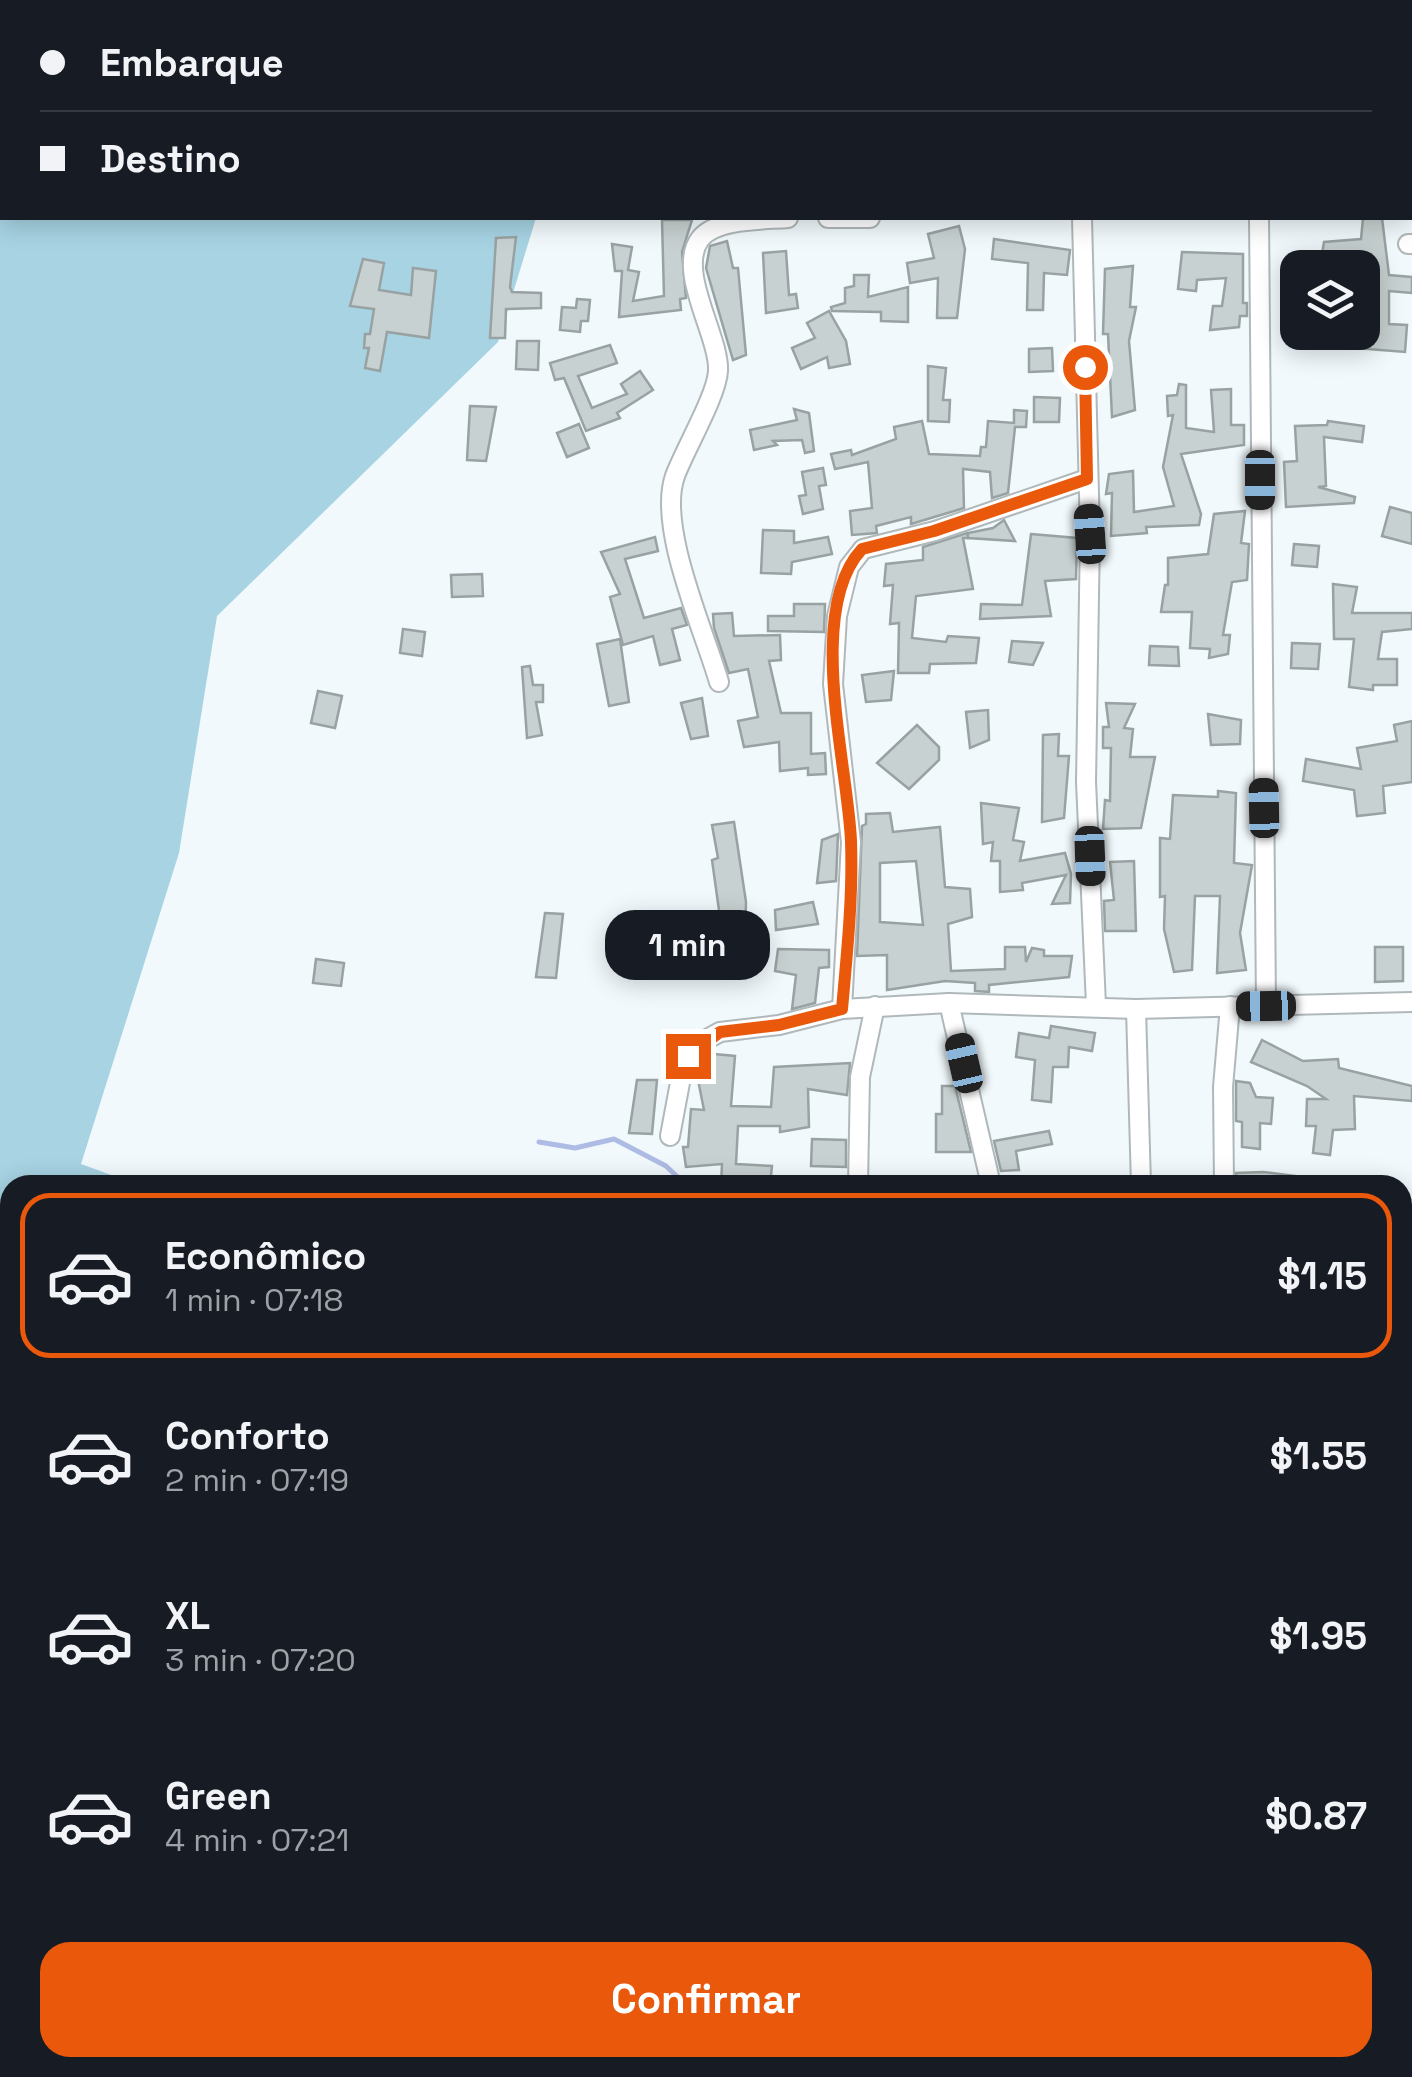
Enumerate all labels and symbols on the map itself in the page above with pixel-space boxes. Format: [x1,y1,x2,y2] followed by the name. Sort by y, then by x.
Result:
[1063,345,1108,390] route start
[1245,450,1275,510] car
[1073,503,1107,565] car
[1248,778,1280,838] car
[1074,825,1106,887] car
[606,911,770,981] callout: 1 min
[1236,990,1296,1022] car
[943,1030,985,1096] car
[666,1034,711,1079] route end

